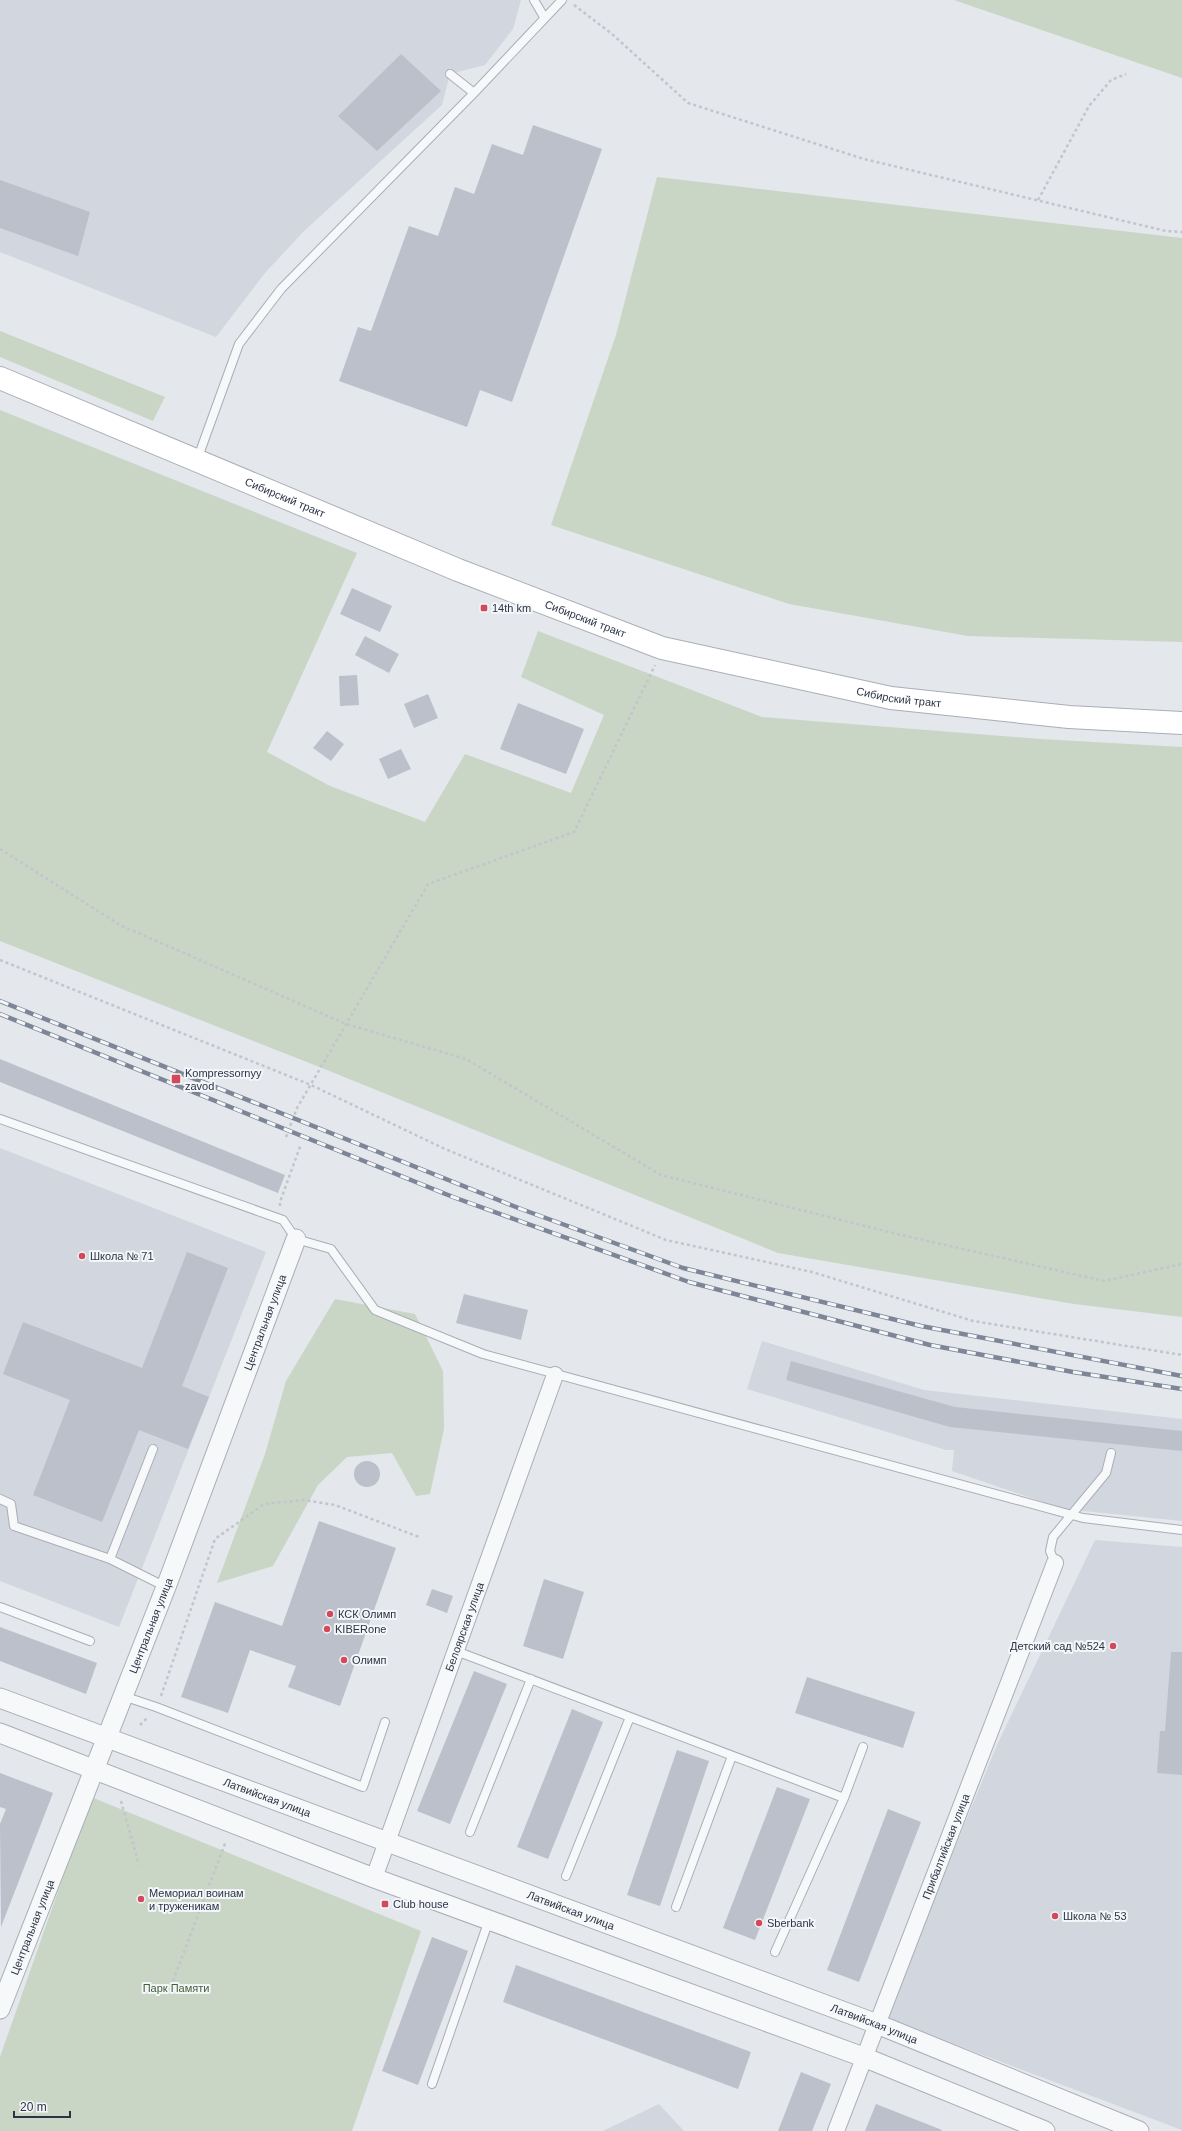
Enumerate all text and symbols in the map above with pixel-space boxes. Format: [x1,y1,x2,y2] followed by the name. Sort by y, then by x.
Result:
[243,475,327,520] street label: Сибирский тракт
[543,598,628,640] street label: Сибирский тракт
[492,602,531,614] place label: 14th km
[479,603,489,613] marker: 14th km
[855,685,942,709] street label: Сибирский тракт
[185,1067,262,1092] place label: Kompressornyy zavod
[170,1073,182,1085] marker: Kompressornyy zavod
[90,1250,154,1262] place label: Школа № 71
[77,1251,87,1261] marker: Школа № 71
[242,1272,289,1372] street label: Центральная улица
[127,1575,175,1675] street label: Центральная улица
[443,1580,486,1673] street label: Белоярская улица
[338,1608,396,1620] place label: КСК Олимп
[325,1609,335,1619] marker: КСК Олимп
[335,1623,386,1635] place label: KIBERone
[322,1624,332,1634] marker: KIBERone
[1010,1640,1105,1652] place label: Детский сад №524
[1108,1641,1118,1651] marker: Детский сад №524
[352,1654,387,1666] place label: Олимп
[339,1655,349,1665] marker: Олимп
[222,1776,313,1819] street label: Латвийская улица
[920,1791,972,1901] street label: Прибалтийская улица
[8,1877,57,1976] street label: Центральная улица
[149,1887,244,1912] place label: Мемориал воинам и труженикам
[525,1888,617,1932] street label: Латвийская улица
[136,1894,146,1904] marker: Мемориал воинам и труженикам
[393,1898,449,1910] place label: Club house
[380,1899,390,1909] marker: Club house
[1063,1910,1127,1922] place label: Школа № 53
[1050,1911,1060,1921] marker: Школа № 53
[767,1917,815,1929] place label: Sberbank
[754,1918,764,1928] marker: Sberbank
[143,1982,209,1994] park label: Парк Памяти
[829,2001,920,2046] street label: Латвийская улица
[14,2093,70,2119] scale bar
[20,2100,47,2114] text: 20 m

